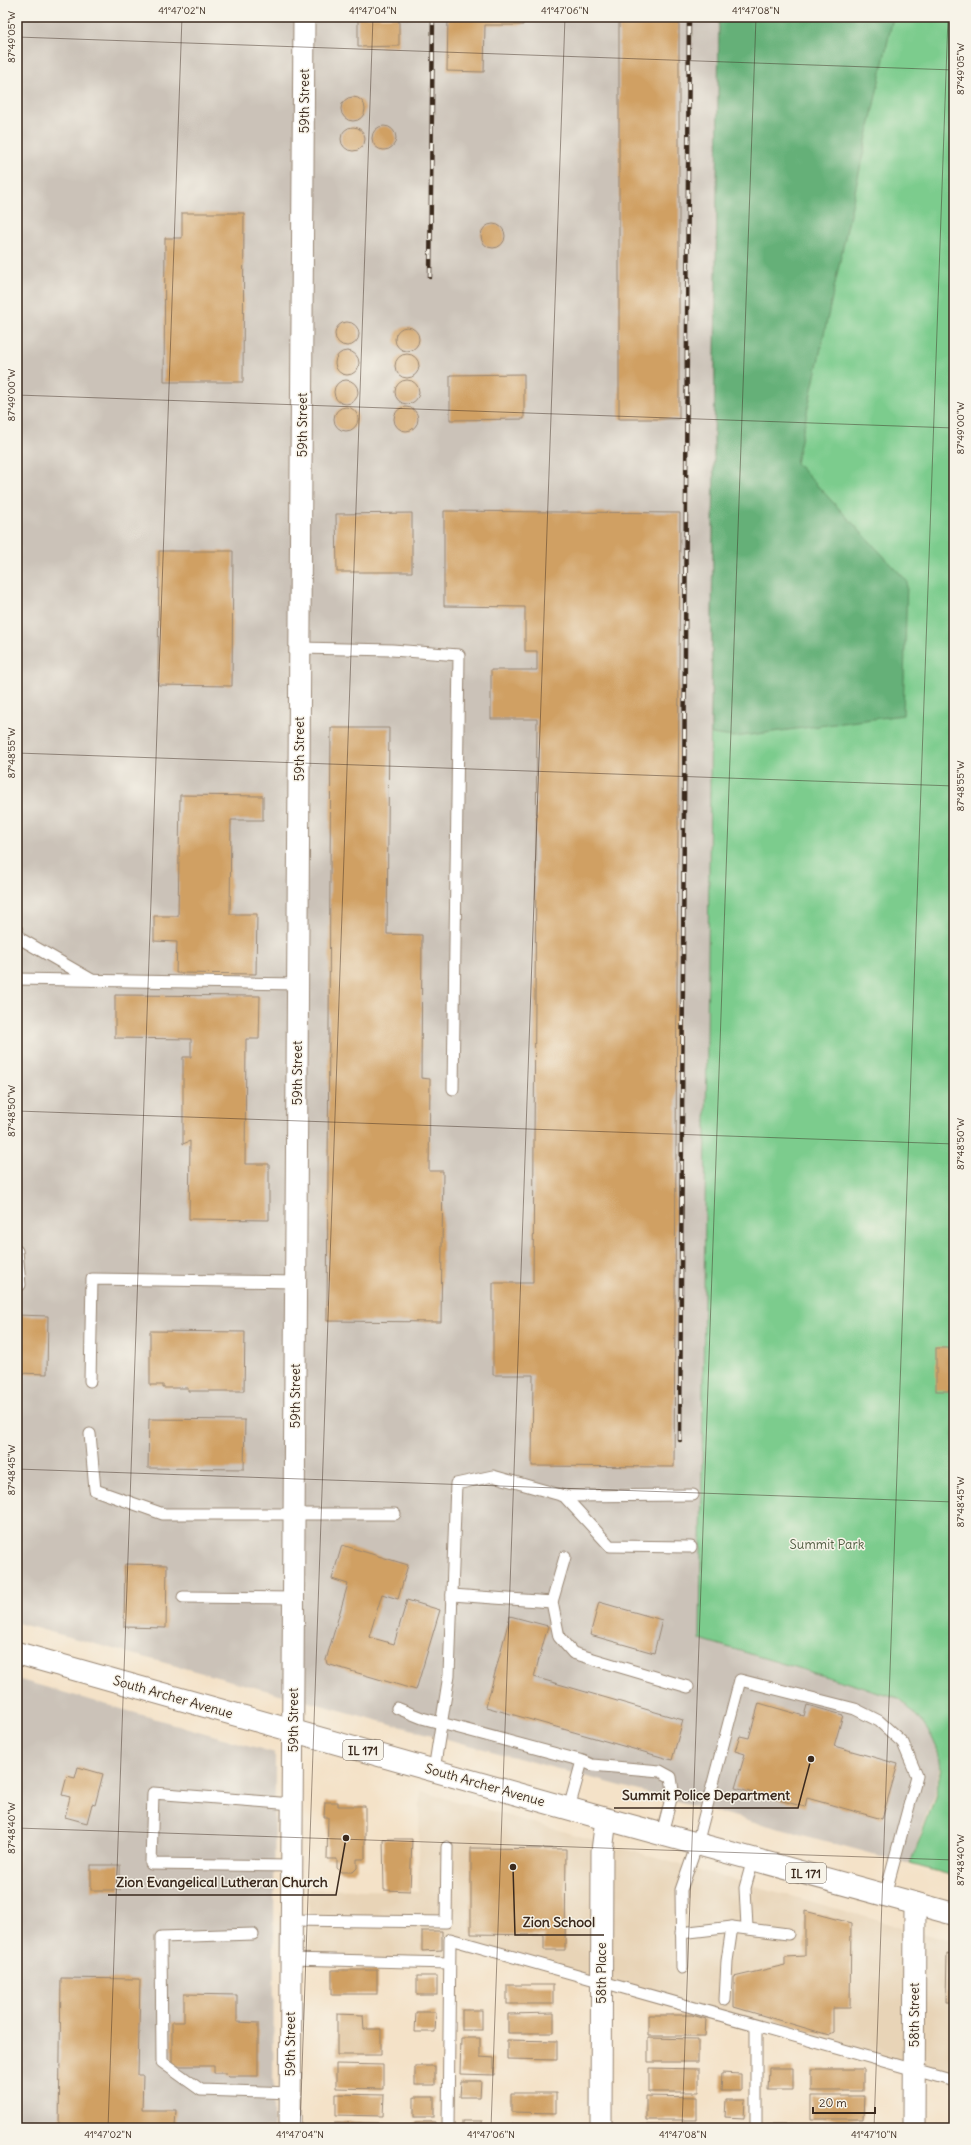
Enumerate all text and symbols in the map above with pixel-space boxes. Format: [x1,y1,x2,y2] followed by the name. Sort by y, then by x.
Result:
[158,4,206,17] text: 41°47'02"N
[349,4,397,17] text: 41°47'04"N
[541,4,589,17] text: 41°47'06"N
[732,4,780,17] text: 41°47'08"N
[5,11,18,63] text: 87°49'05"W
[954,43,967,95] text: 87°49'05"W
[296,68,313,133] street label: 59th Street
[5,369,18,421] text: 87°49'00"W
[294,392,311,457] street label: 59th Street
[954,402,967,454] text: 87°49'00"W
[291,716,308,781] street label: 59th Street
[5,727,18,779] text: 87°48'55"W
[954,760,967,812] text: 87°48'55"W
[289,1040,306,1105] street label: 59th Street
[5,1085,18,1137] text: 87°48'50"W
[954,1118,967,1170] text: 87°48'50"W
[287,1363,304,1428] street label: 59th Street
[5,1445,18,1495] text: 87°48'45"W
[954,1477,967,1527] text: 87°48'45"W
[790,1536,865,1553] park label: Summit Park
[111,1672,235,1722] street label: South Archer Avenue
[285,1687,302,1752] street label: 59th Street
[343,1740,383,1760] road number: IL 171
[423,1760,547,1810] street label: South Archer Avenue
[614,1782,798,1808] callout: Summit Police Department
[622,1786,790,1804] text: Summit Police Department
[5,1802,18,1854] text: 87°48'40"W
[954,1834,967,1886] text: 87°48'40"W
[786,1863,826,1883] road number: IL 171
[108,1869,336,1895] callout: Zion Evangelical Lutheran Church
[116,1873,328,1891] text: Zion Evangelical Lutheran Church
[515,1909,604,1935] callout: Zion School
[523,1913,595,1931] text: Zion School
[593,1942,610,2004] street label: 58th Place
[906,1982,923,2047] street label: 58th Street
[282,2011,299,2076] street label: 59th Street
[813,2089,875,2115] scale bar
[819,2095,847,2110] text: 20 m
[84,2128,132,2141] text: 41°47'02"N
[276,2128,324,2141] text: 41°47'04"N
[467,2128,515,2141] text: 41°47'06"N
[659,2128,707,2141] text: 41°47'08"N
[851,2128,897,2141] text: 41°47'10"N

